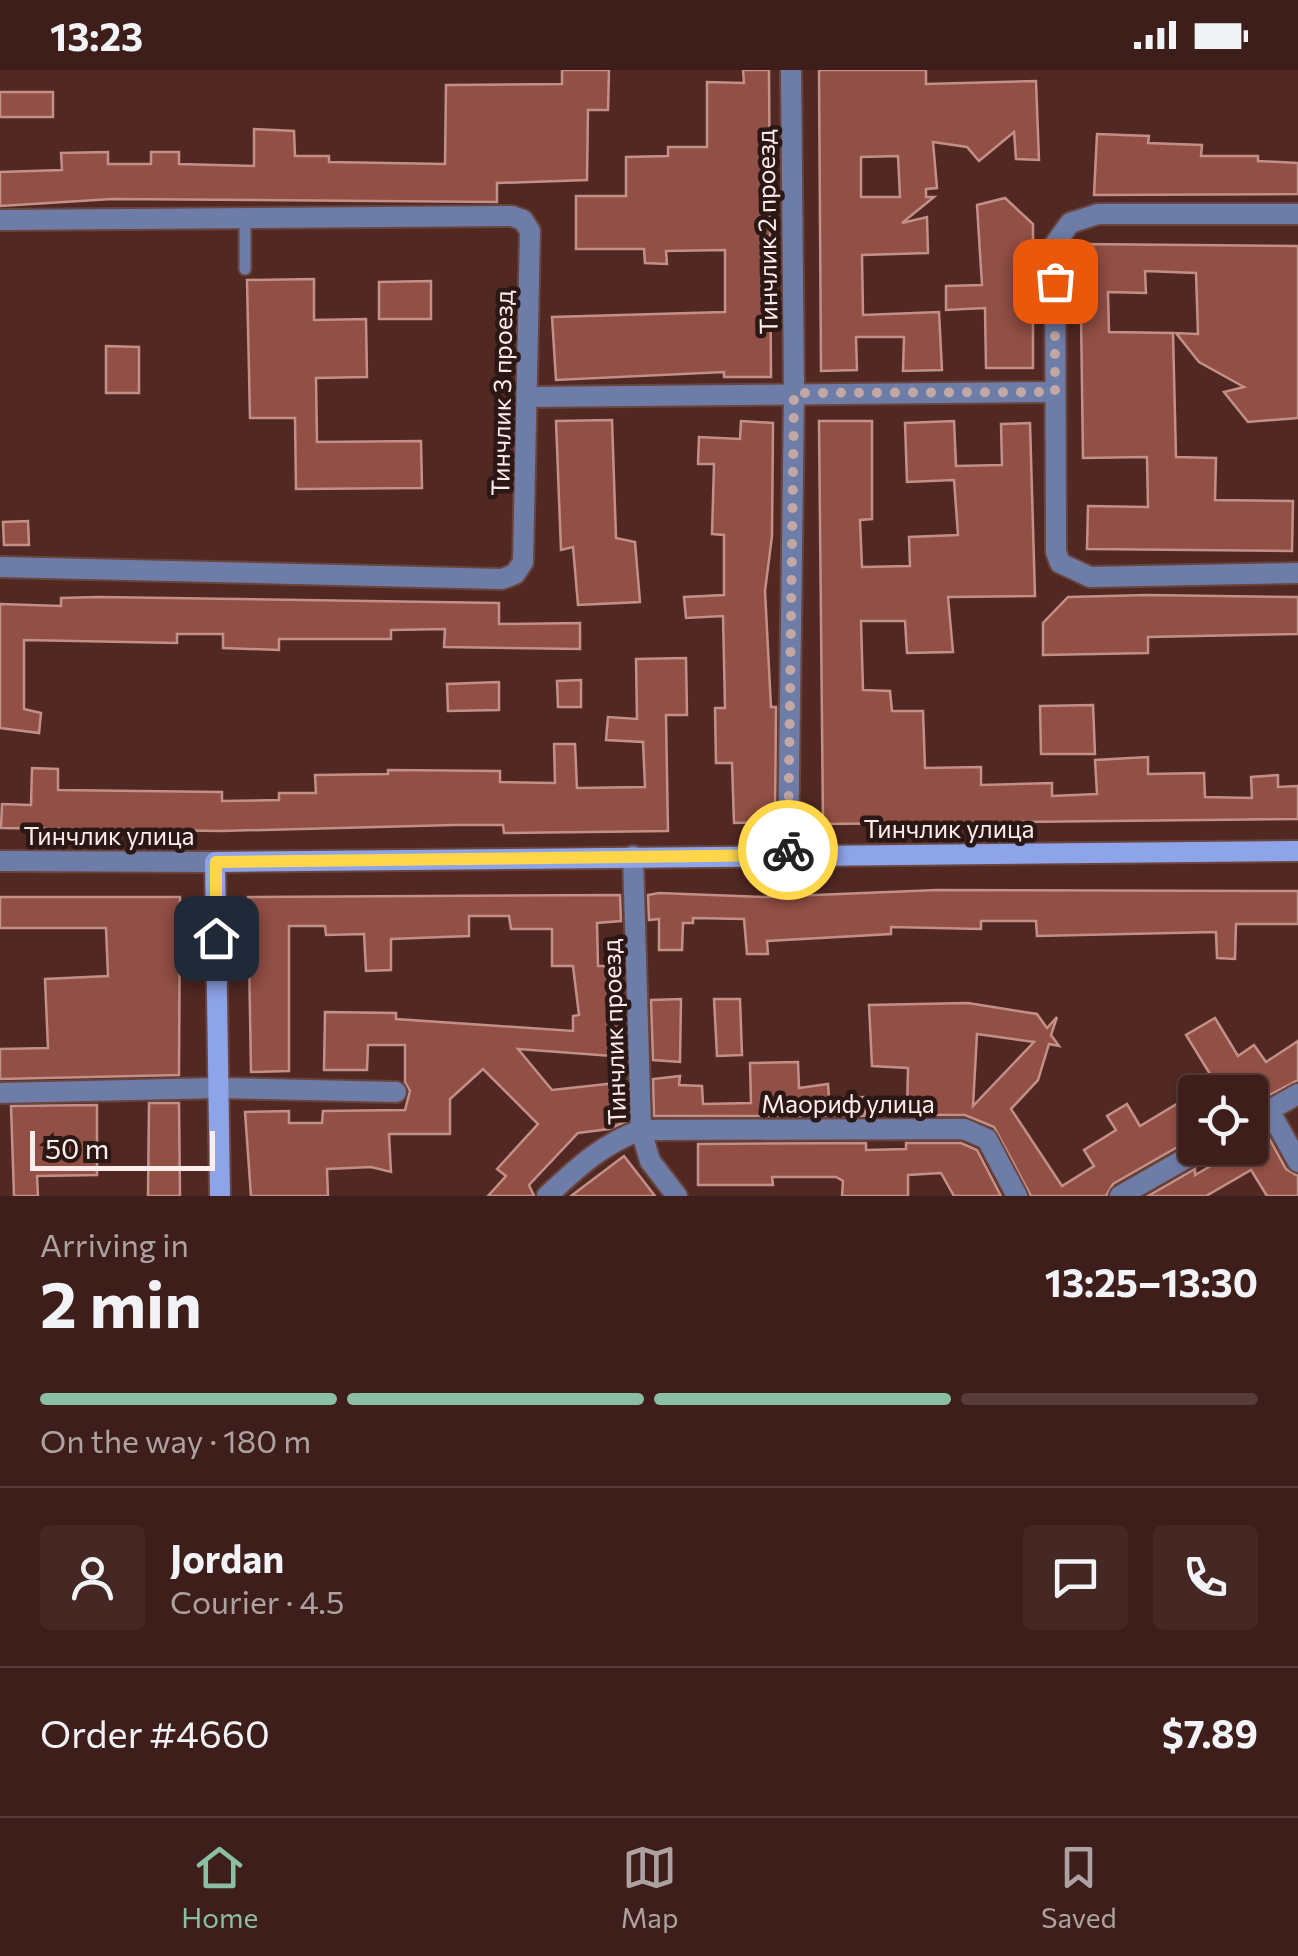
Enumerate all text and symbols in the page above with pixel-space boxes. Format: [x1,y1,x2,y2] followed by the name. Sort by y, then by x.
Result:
[50,12,143,59] text: 13:23
[749,129,783,335] street label: Тинчлик 2 проезд
[1013,239,1098,324] pin
[1028,254,1083,309] icon: bag
[484,290,518,496] street label: Тинчлик 3 проезд
[738,800,838,900] courier
[863,813,1035,843] street label: Тинчлик улица
[23,820,195,850] street label: Тинчлик улица
[761,823,816,878] icon: bike
[174,896,259,981] pin
[189,911,244,966] icon: home
[595,938,631,1126] street label: Тинчлик проезд
[1178,1075,1268,1165] map controls
[1178,1075,1268,1165] button: locate
[761,1088,935,1118] street label: Маориф улица
[30,1126,215,1170] scale bar
[45,1131,109,1165] text: 50 m
[40,1224,189,1264] text: Arriving in
[1045,1258,1258,1305] text: 13:25–13:30
[40,1262,202,1341] text: 2 min
[40,1420,311,1460] text: On the way · 180 m
[40,1525,145,1630] button: person
[1023,1525,1128,1630] button: chat
[1153,1525,1258,1630] button: phone
[170,1534,284,1581] text: Jordan
[170,1581,344,1621] text: Courier · 4.5
[40,1709,270,1756] text: Order #4660
[1162,1709,1258,1756] text: $7.89
[181,1840,258,1934] tab: Home
[621,1840,679,1934] tab: Map
[1041,1840,1117,1934] tab: Saved

